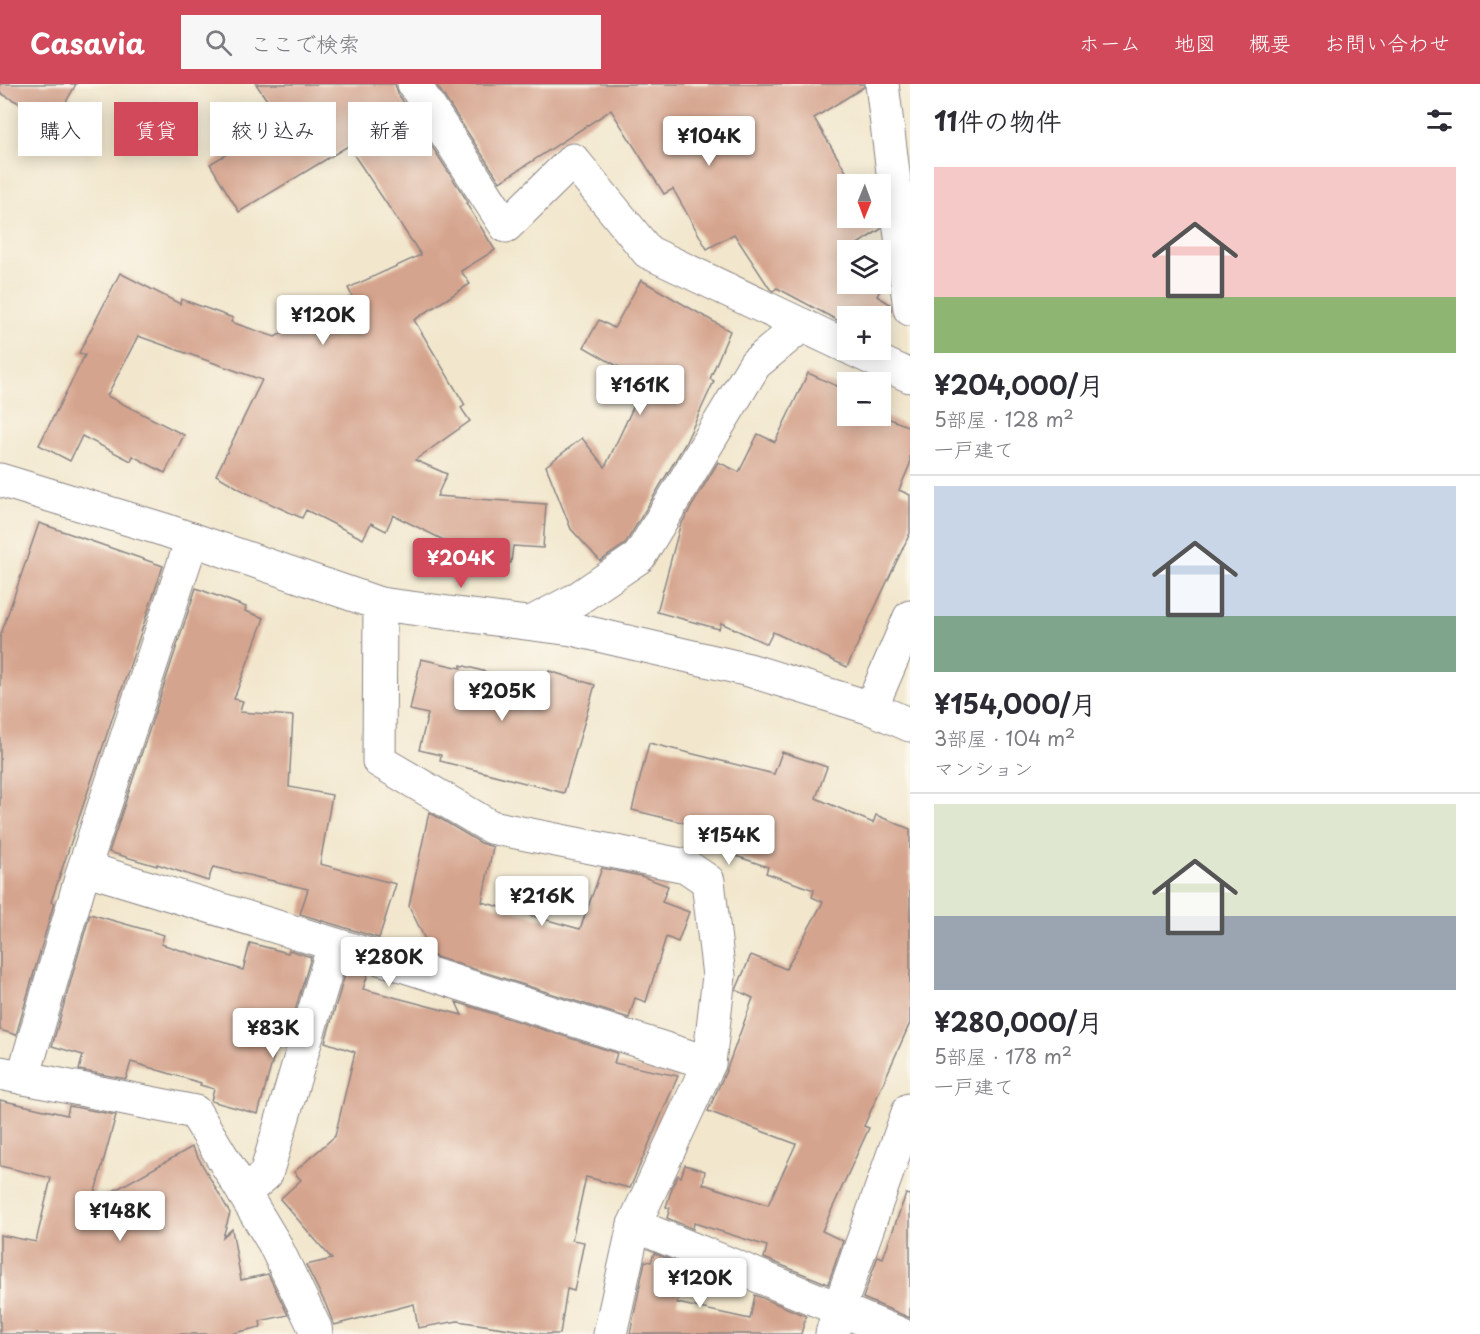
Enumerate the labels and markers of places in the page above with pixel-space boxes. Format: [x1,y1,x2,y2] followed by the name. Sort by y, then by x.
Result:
[667,116,751,167] pin: ¥104K
[281,295,365,346] pin: ¥120K
[598,365,682,416] pin: ¥161K
[419,538,503,589] pin: ¥204K
[460,671,544,722] pin: ¥205K
[687,815,771,866] pin: ¥154K
[500,876,584,927] pin: ¥216K
[347,937,431,988] pin: ¥280K
[237,1008,309,1059] pin: ¥83K
[78,1191,162,1242] pin: ¥148K
[658,1258,742,1309] pin: ¥120K

